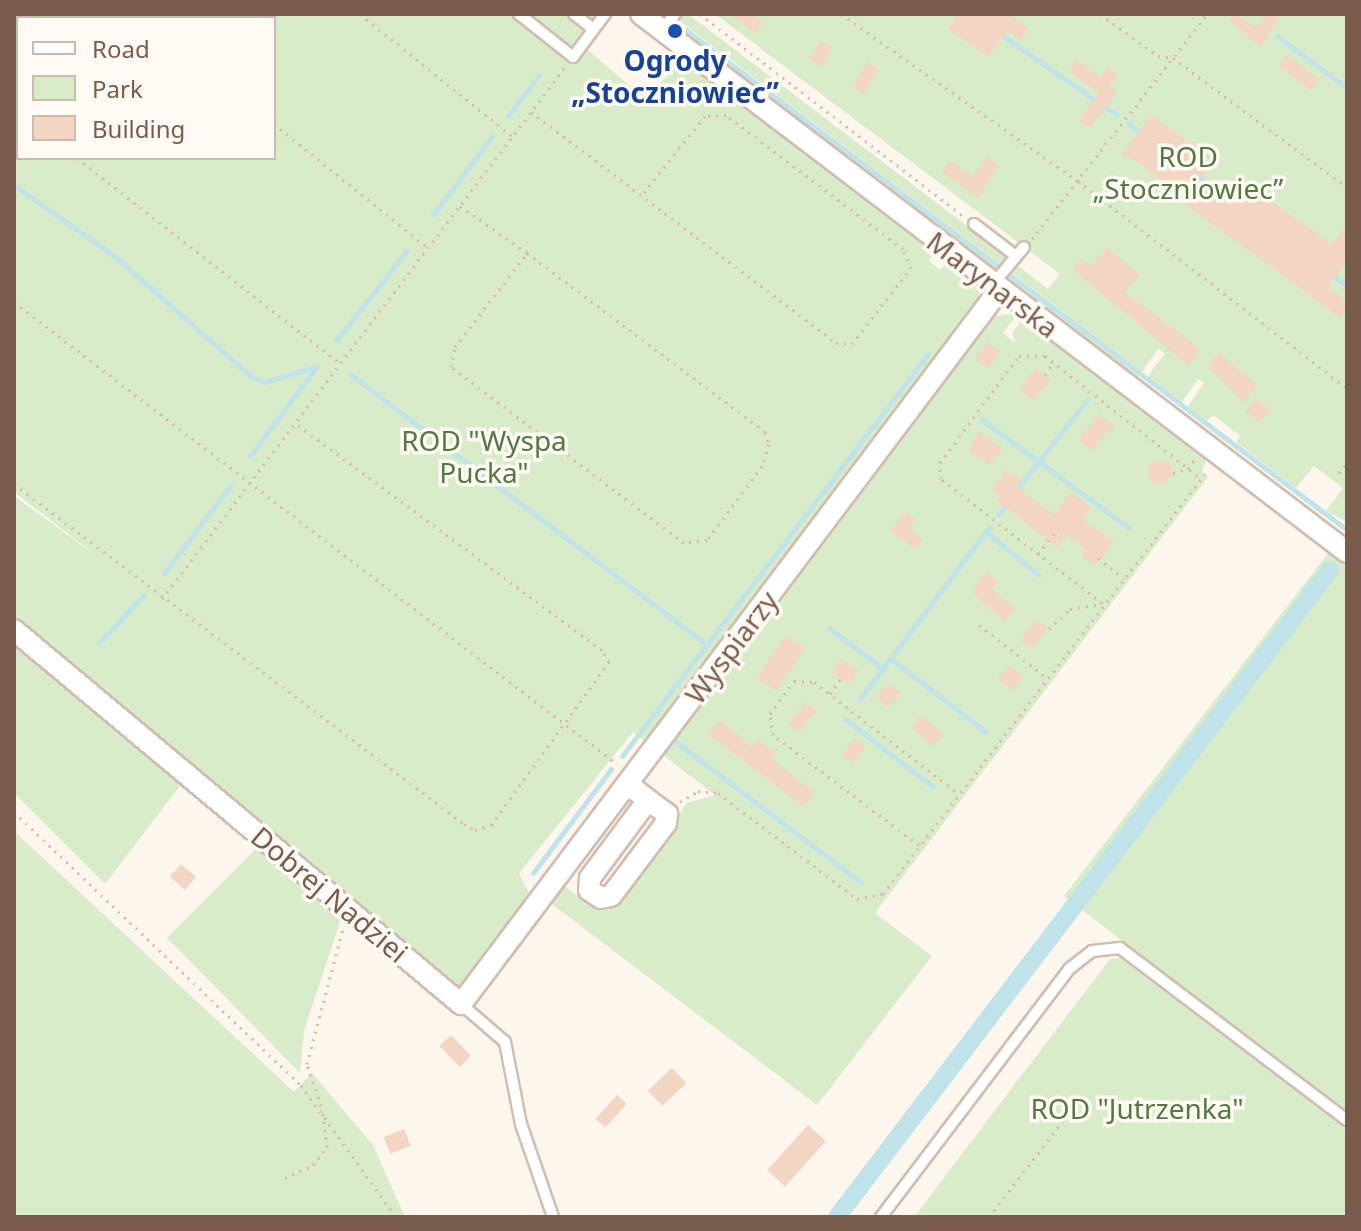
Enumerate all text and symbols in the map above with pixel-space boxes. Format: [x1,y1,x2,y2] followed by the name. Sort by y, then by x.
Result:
[16,16,276,160] legend
[666,22,684,40] marker: Ogrody „Stoczniowiec”
[92,32,150,65] text: Road
[571,43,779,109] place label: Ogrody „Stoczniowiec”
[92,72,143,105] text: Park
[92,112,185,145] text: Building
[1093,139,1283,205] park label: ROD „Stoczniowiec”
[921,224,1065,344] street label: Marynarska
[401,423,567,489] park label: ROD "Wyspa Pucka"
[678,584,784,710] street label: Wyspiarzy
[245,819,415,969] street label: Dobrej Nadziei
[1030,1091,1244,1125] park label: ROD "Jutrzenka"

